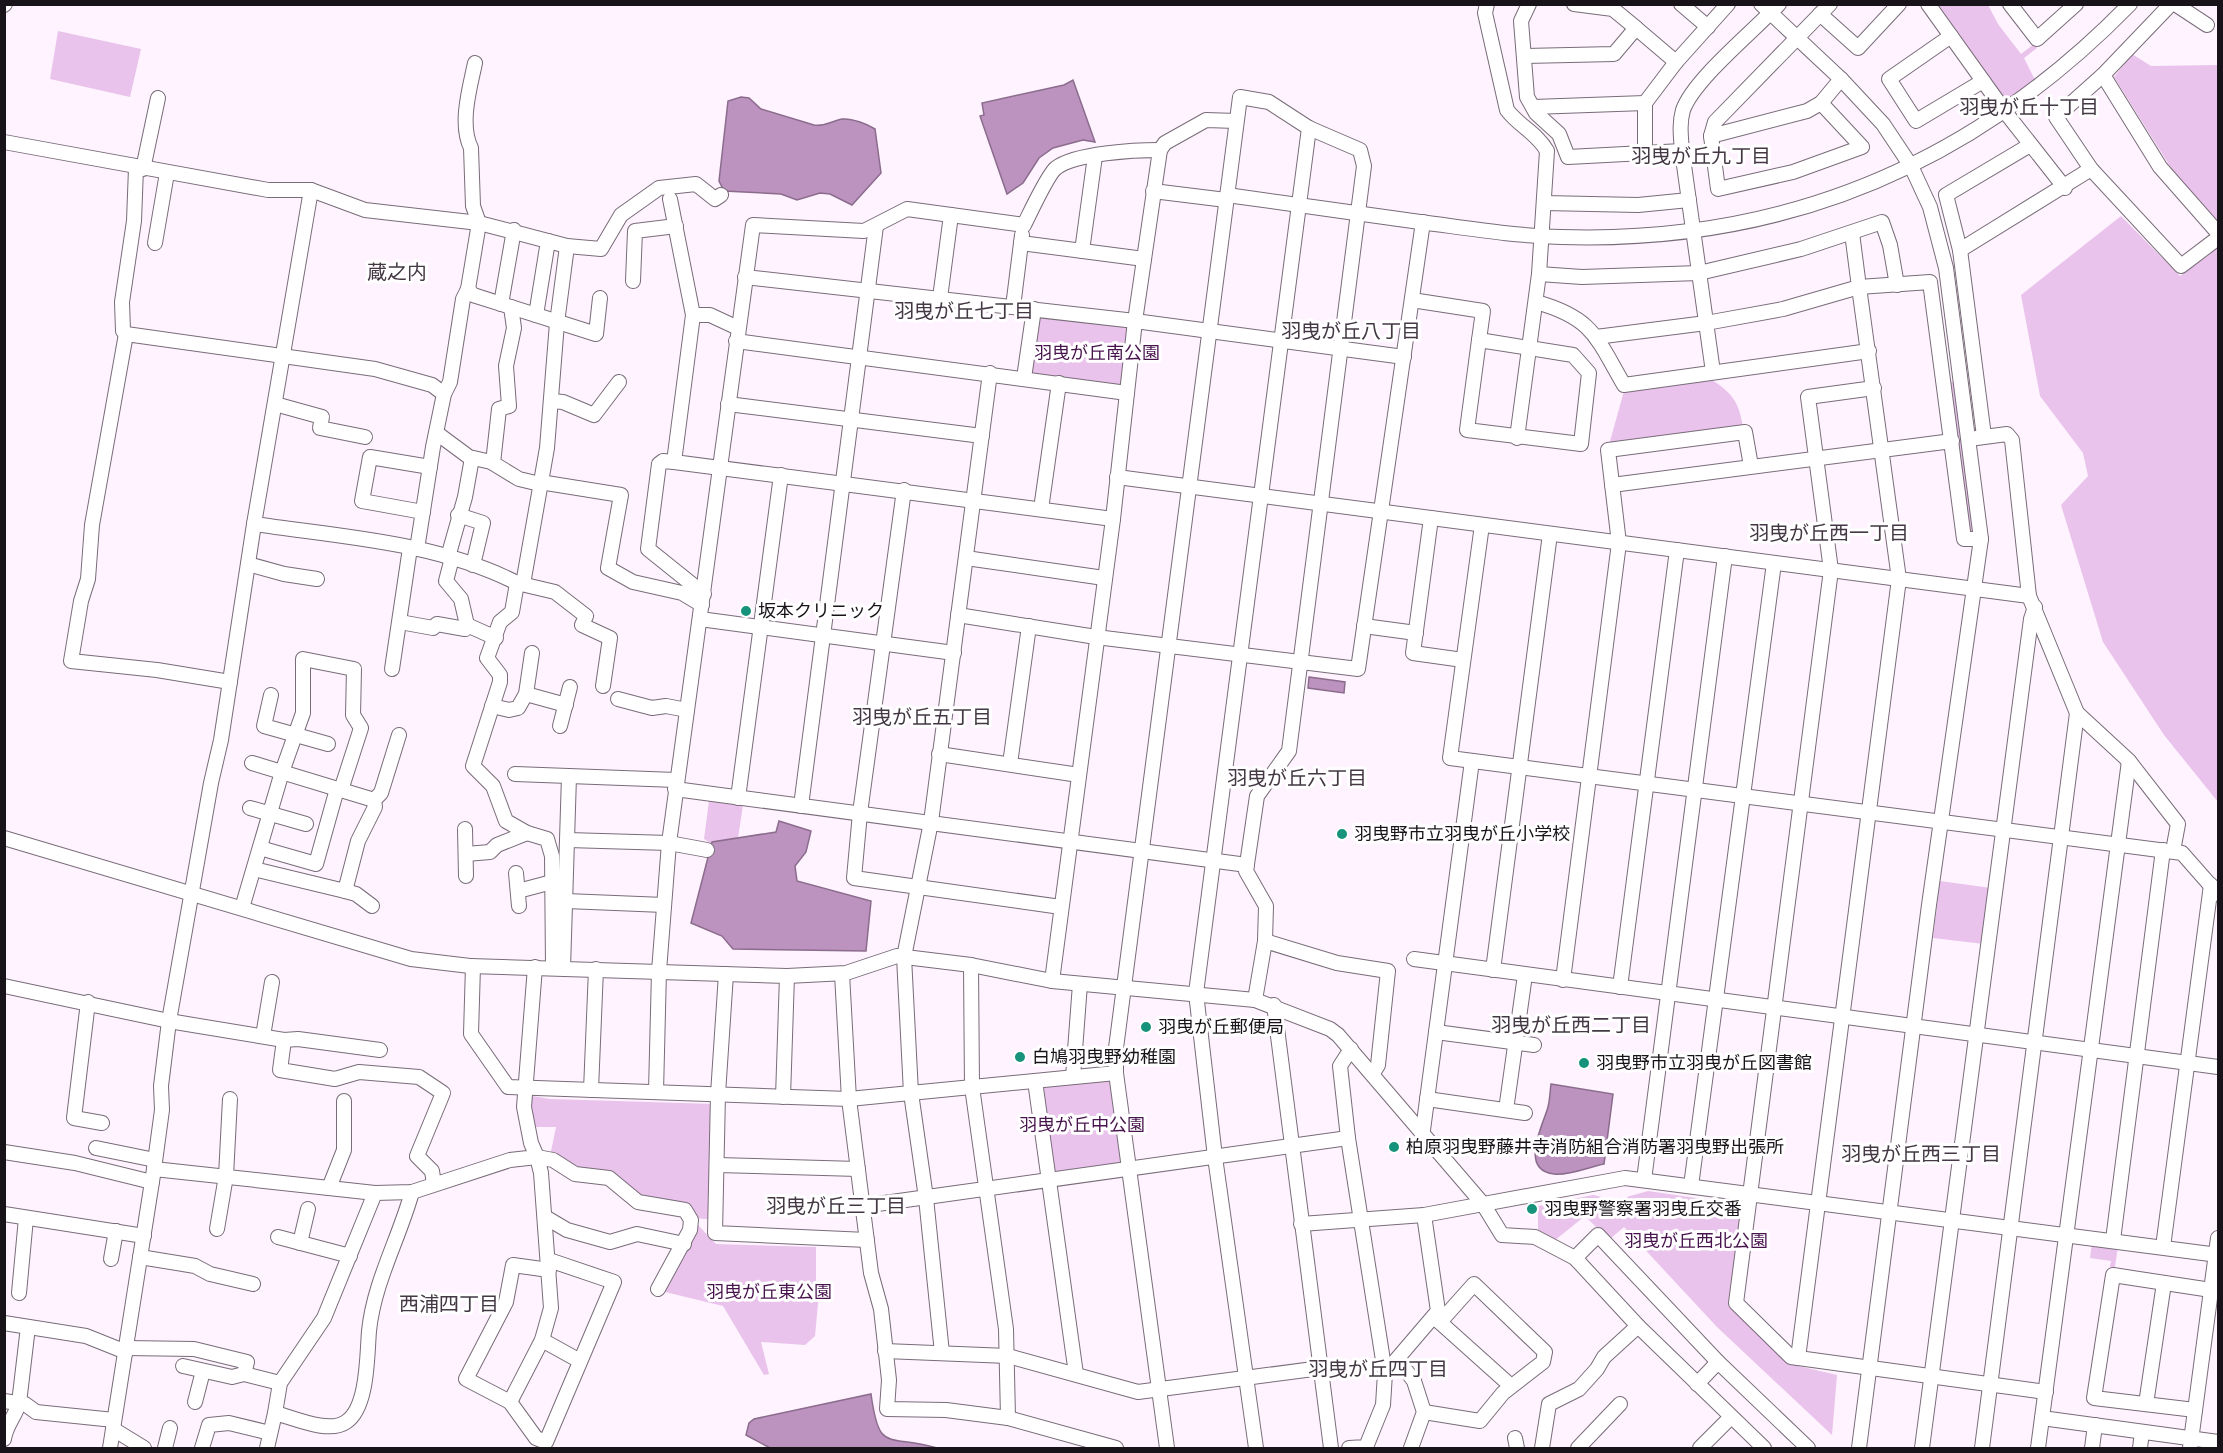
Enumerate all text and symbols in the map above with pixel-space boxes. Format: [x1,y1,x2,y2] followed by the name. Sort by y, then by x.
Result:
[1959,95,2099,119] district label: 羽曳が丘十丁目
[1631,144,1771,168] district label: 羽曳が丘九丁目
[367,260,427,284] district label: 蔵之内
[894,299,1034,323] district label: 羽曳が丘七丁目
[1281,319,1421,343] district label: 羽曳が丘八丁目
[1034,342,1160,363] park label: 羽曳が丘南公園
[1749,521,1909,545] district label: 羽曳が丘西一丁目
[758,600,884,621] place label: 坂本クリニック
[739,604,753,618] marker: 坂本クリニック
[852,705,992,729] district label: 羽曳が丘五丁目
[1227,766,1367,790] district label: 羽曳が丘六丁目
[1354,823,1570,844] place label: 羽曳野市立羽曳が丘小学校
[1335,827,1349,841] marker: 羽曳野市立羽曳が丘小学校
[1491,1013,1651,1037] district label: 羽曳が丘西二丁目
[1158,1016,1284,1037] place label: 羽曳が丘郵便局
[1139,1020,1153,1034] marker: 羽曳が丘郵便局
[1032,1046,1176,1067] place label: 白鳩羽曳野幼稚園
[1013,1050,1027,1064] marker: 白鳩羽曳野幼稚園
[1596,1052,1812,1073] place label: 羽曳野市立羽曳が丘図書館
[1577,1056,1591,1070] marker: 羽曳野市立羽曳が丘図書館
[1019,1114,1145,1135] park label: 羽曳が丘中公園
[1406,1136,1784,1157] place label: 柏原羽曳野藤井寺消防組合消防署羽曳野出張所
[1387,1140,1401,1154] marker: 柏原羽曳野藤井寺消防組合消防署羽曳野出張所
[1841,1142,2001,1166] district label: 羽曳が丘西三丁目
[766,1194,906,1218] district label: 羽曳が丘三丁目
[1544,1198,1742,1219] place label: 羽曳野警察署羽曳丘交番
[1525,1202,1539,1216] marker: 羽曳野警察署羽曳丘交番
[1624,1230,1768,1251] park label: 羽曳が丘西北公園
[706,1281,832,1302] park label: 羽曳が丘東公園
[399,1292,499,1316] district label: 西浦四丁目
[1308,1357,1448,1381] district label: 羽曳が丘四丁目

